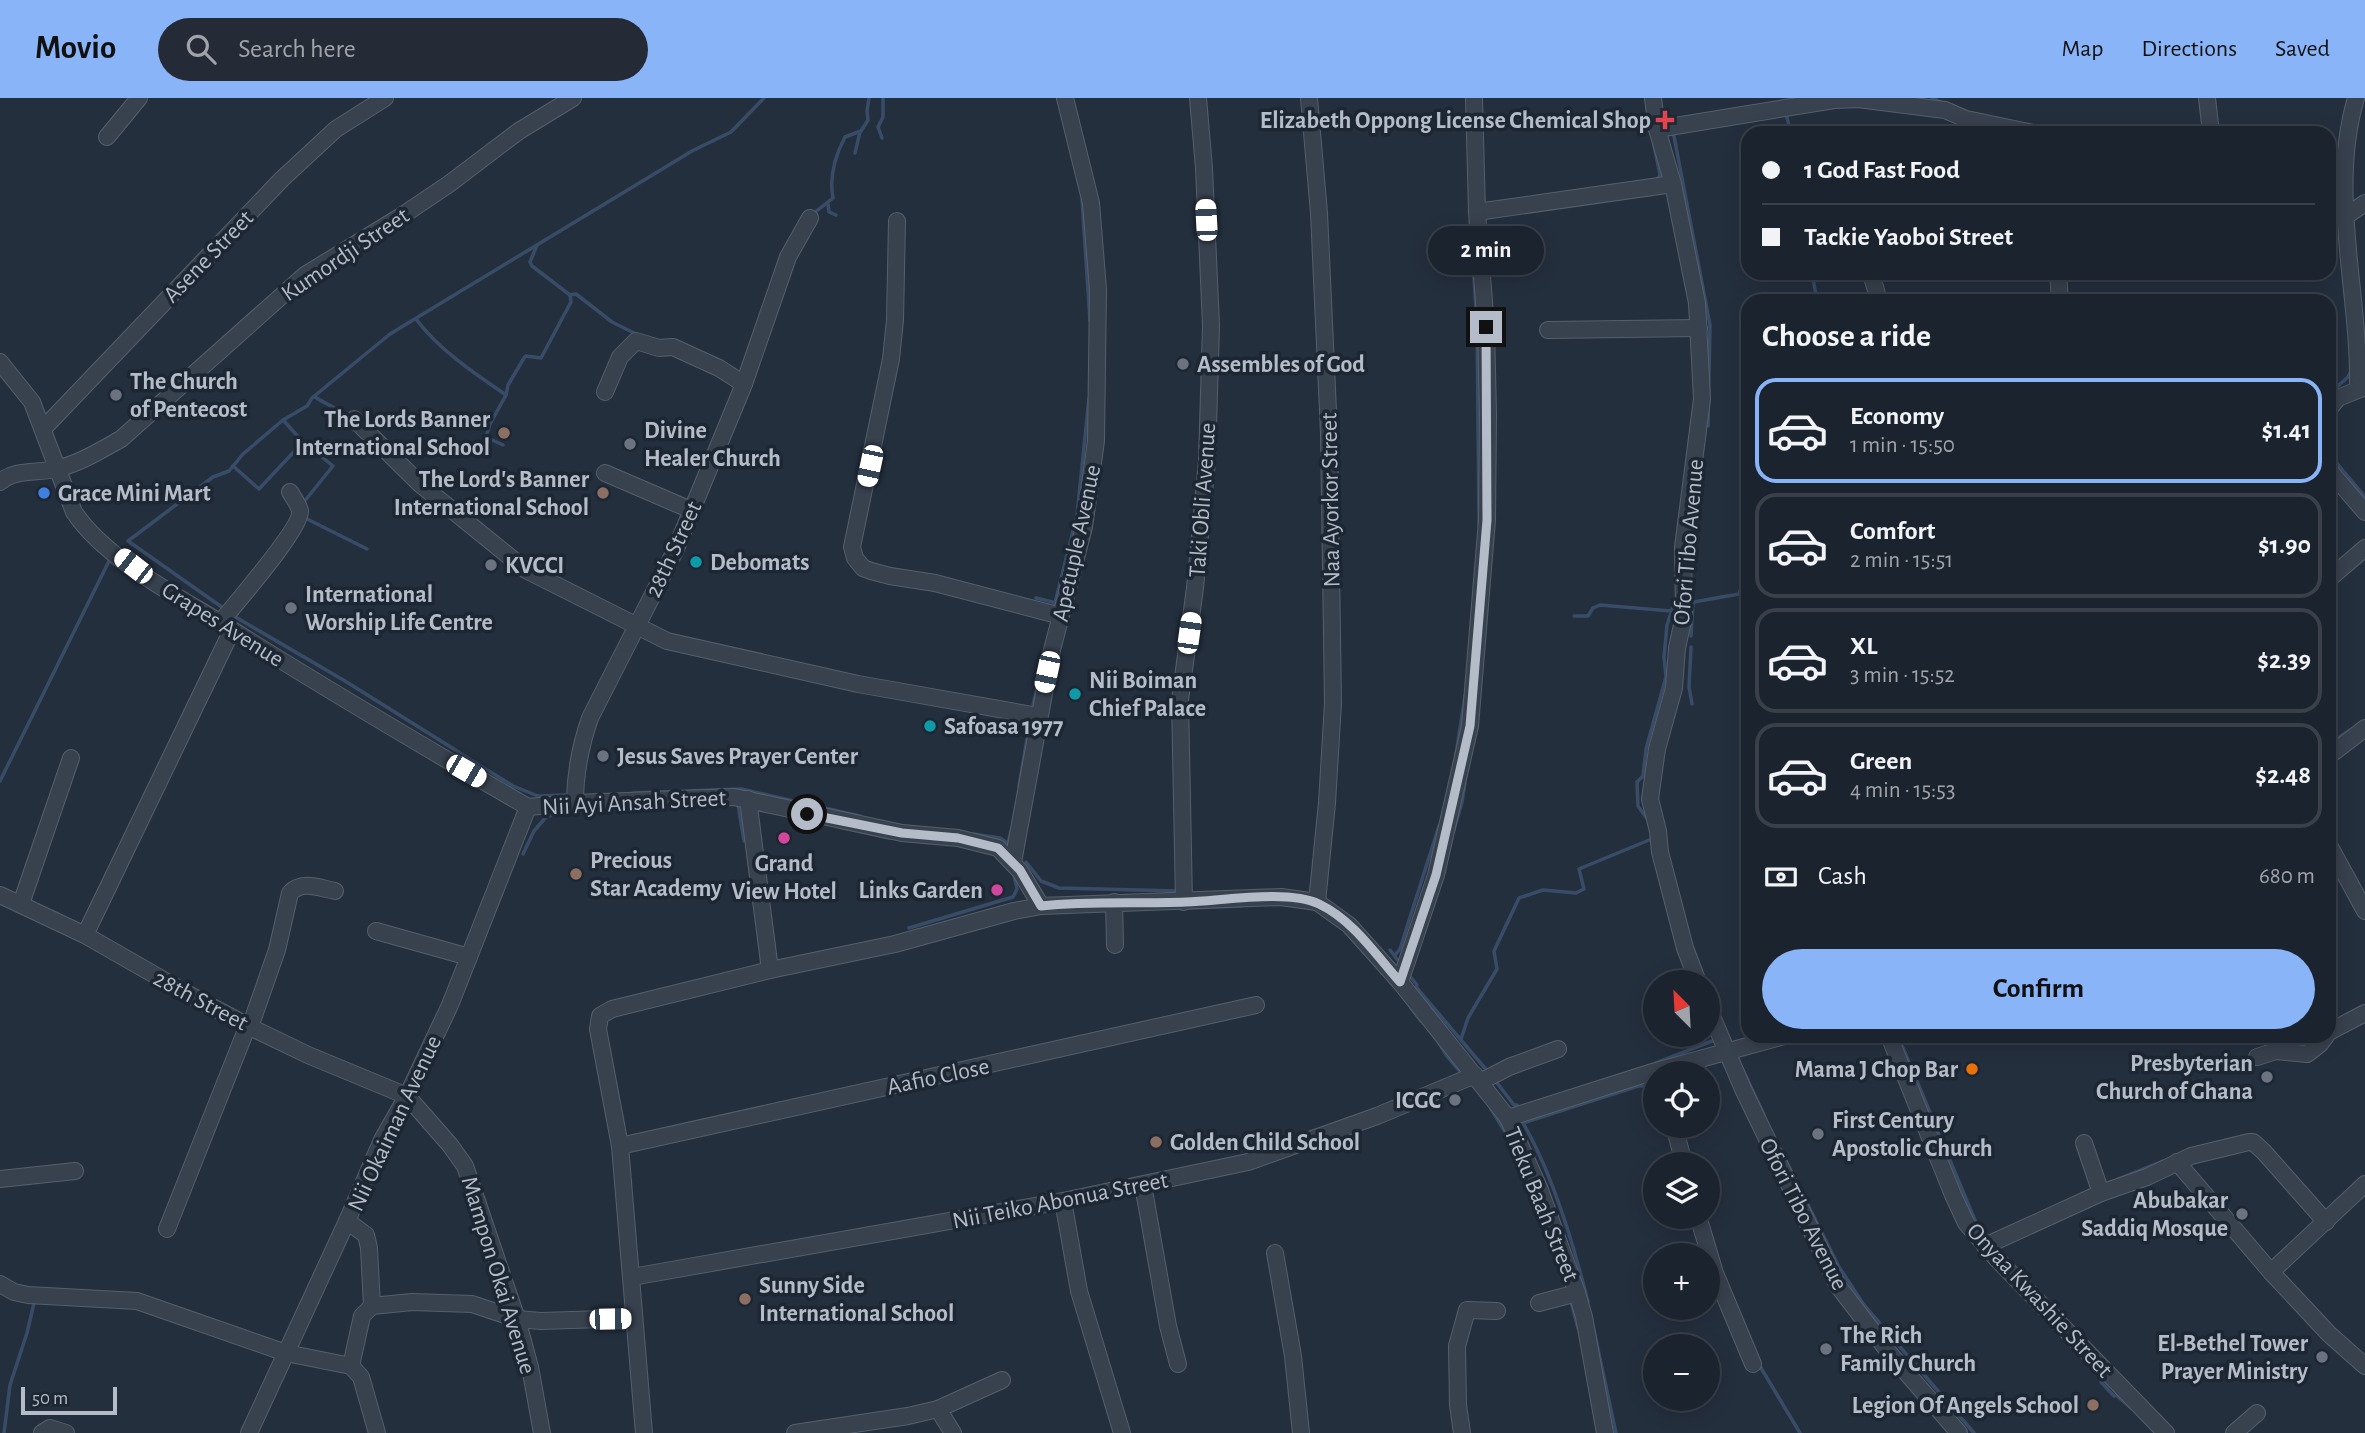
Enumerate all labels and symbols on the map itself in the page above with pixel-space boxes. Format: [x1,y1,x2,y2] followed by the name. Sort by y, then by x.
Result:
[1260,109,1651,133] place label: Elizabeth Oppong License Chemical Shop
[1657,112,1673,128] marker: Elizabeth Oppong License Chemical Shop
[1195,198,1218,242] car
[277,203,414,306] street label: Kumordji Street
[159,206,258,307] street label: Asene Street
[1428,226,1544,274] callout: 2 min
[1470,311,1502,343] route end
[1197,353,1365,377] place label: Assembles of God
[1175,356,1191,372] marker: Assembles of God
[130,370,247,422] place label: The Church of Pentecost
[108,387,124,403] marker: The Church of Pentecost
[295,408,491,460] place label: The Lords Banner International School
[1317,412,1345,588] street label: Naa Ayorkor Street
[644,419,781,471] place label: Divine Healer Church
[1186,422,1220,578] street label: Taki Obli Avenue
[496,425,512,441] marker: The Lords Banner International School
[622,436,638,452] marker: Divine Healer Church
[856,443,885,489] car
[1670,458,1708,626] street label: Ofori Tibo Avenue
[1049,463,1105,624] street label: Apetuple Avenue
[394,468,590,520] place label: The Lord's Banner International School
[58,482,211,506] place label: Grace Mini Mart
[36,485,52,501] marker: Grace Mini Mart
[595,485,611,501] marker: The Lord's Banner International School
[641,497,707,601] street label: 28th Street
[110,545,157,587] car
[710,551,809,575] place label: Debomats
[505,554,564,578] place label: KVCCI
[688,554,704,570] marker: Debomats
[483,557,499,573] marker: KVCCI
[157,578,288,672] street label: Grapes Avenue
[305,583,493,635] place label: International Worship Life Centre
[283,600,299,616] marker: International Worship Life Centre
[1176,611,1203,655] car
[1033,649,1062,695] car
[1089,669,1206,721] place label: Nii Boiman Chief Palace
[1067,686,1083,702] marker: Nii Boiman Chief Palace
[944,715,1063,739] place label: Safoasa 1977
[922,718,938,734] marker: Safoasa 1977
[617,745,859,769] place label: Jesus Saves Prayer Center
[595,748,611,764] marker: Jesus Saves Prayer Center
[443,751,490,791] car
[541,786,727,820] street label: Nii Ayi Ansah Street
[791,798,823,830] route start
[776,830,792,846] marker: Grand View Hotel
[590,849,722,901] place label: Precious Star Academy
[731,852,837,904] place label: Grand View Hotel
[568,866,584,882] marker: Precious Star Academy
[858,879,983,903] place label: Links Garden
[989,882,1005,898] marker: Links Garden
[149,966,252,1036] street label: 28th Street
[1643,970,1720,1046] north arrow
[344,1032,446,1215] street label: Nii Okaiman Avenue
[2096,1052,2253,1104] place label: Presbyterian Church of Ghana
[885,1054,992,1100] street label: Aafio Close
[1795,1058,1959,1082] place label: Mama J Chop Bar
[1964,1061,1980,1077] marker: Mama J Chop Bar
[2259,1069,2275,1085] marker: Presbyterian Church of Ghana
[1395,1089,1442,1113] place label: ICGC
[1447,1092,1463,1108] marker: ICGC
[1832,1109,1993,1161] place label: First Century Apostolic Church
[1499,1124,1583,1285] street label: Tieku Baah Street
[1810,1126,1826,1142] marker: First Century Apostolic Church
[1170,1131,1360,1155] place label: Golden Child School
[1148,1134,1164,1150] marker: Golden Child School
[1755,1135,1852,1294] street label: Ofori Tibo Avenue
[950,1168,1170,1234] street label: Nii Teiko Abonua Street
[457,1174,540,1377] street label: Mampon Okai Avenue
[2081,1189,2229,1241] place label: Abubakar Saddiq Mosque
[2234,1206,2250,1222] marker: Abubakar Saddiq Mosque
[1962,1219,2117,1383] street label: Onyaa Kwashie Street
[759,1274,954,1326] place label: Sunny Side International School
[737,1291,753,1307] marker: Sunny Side International School
[589,1308,632,1330] car
[1840,1324,1976,1376] place label: The Rich Family Church
[2157,1332,2309,1384] place label: El-Bethel Tower Prayer Ministry
[1818,1341,1834,1357] marker: The Rich Family Church
[2314,1349,2330,1365] marker: El-Bethel Tower Prayer Ministry
[21,1384,117,1416] scale bar
[1852,1394,2079,1418] place label: Legion Of Angels School
[2085,1397,2101,1413] marker: Legion Of Angels School

